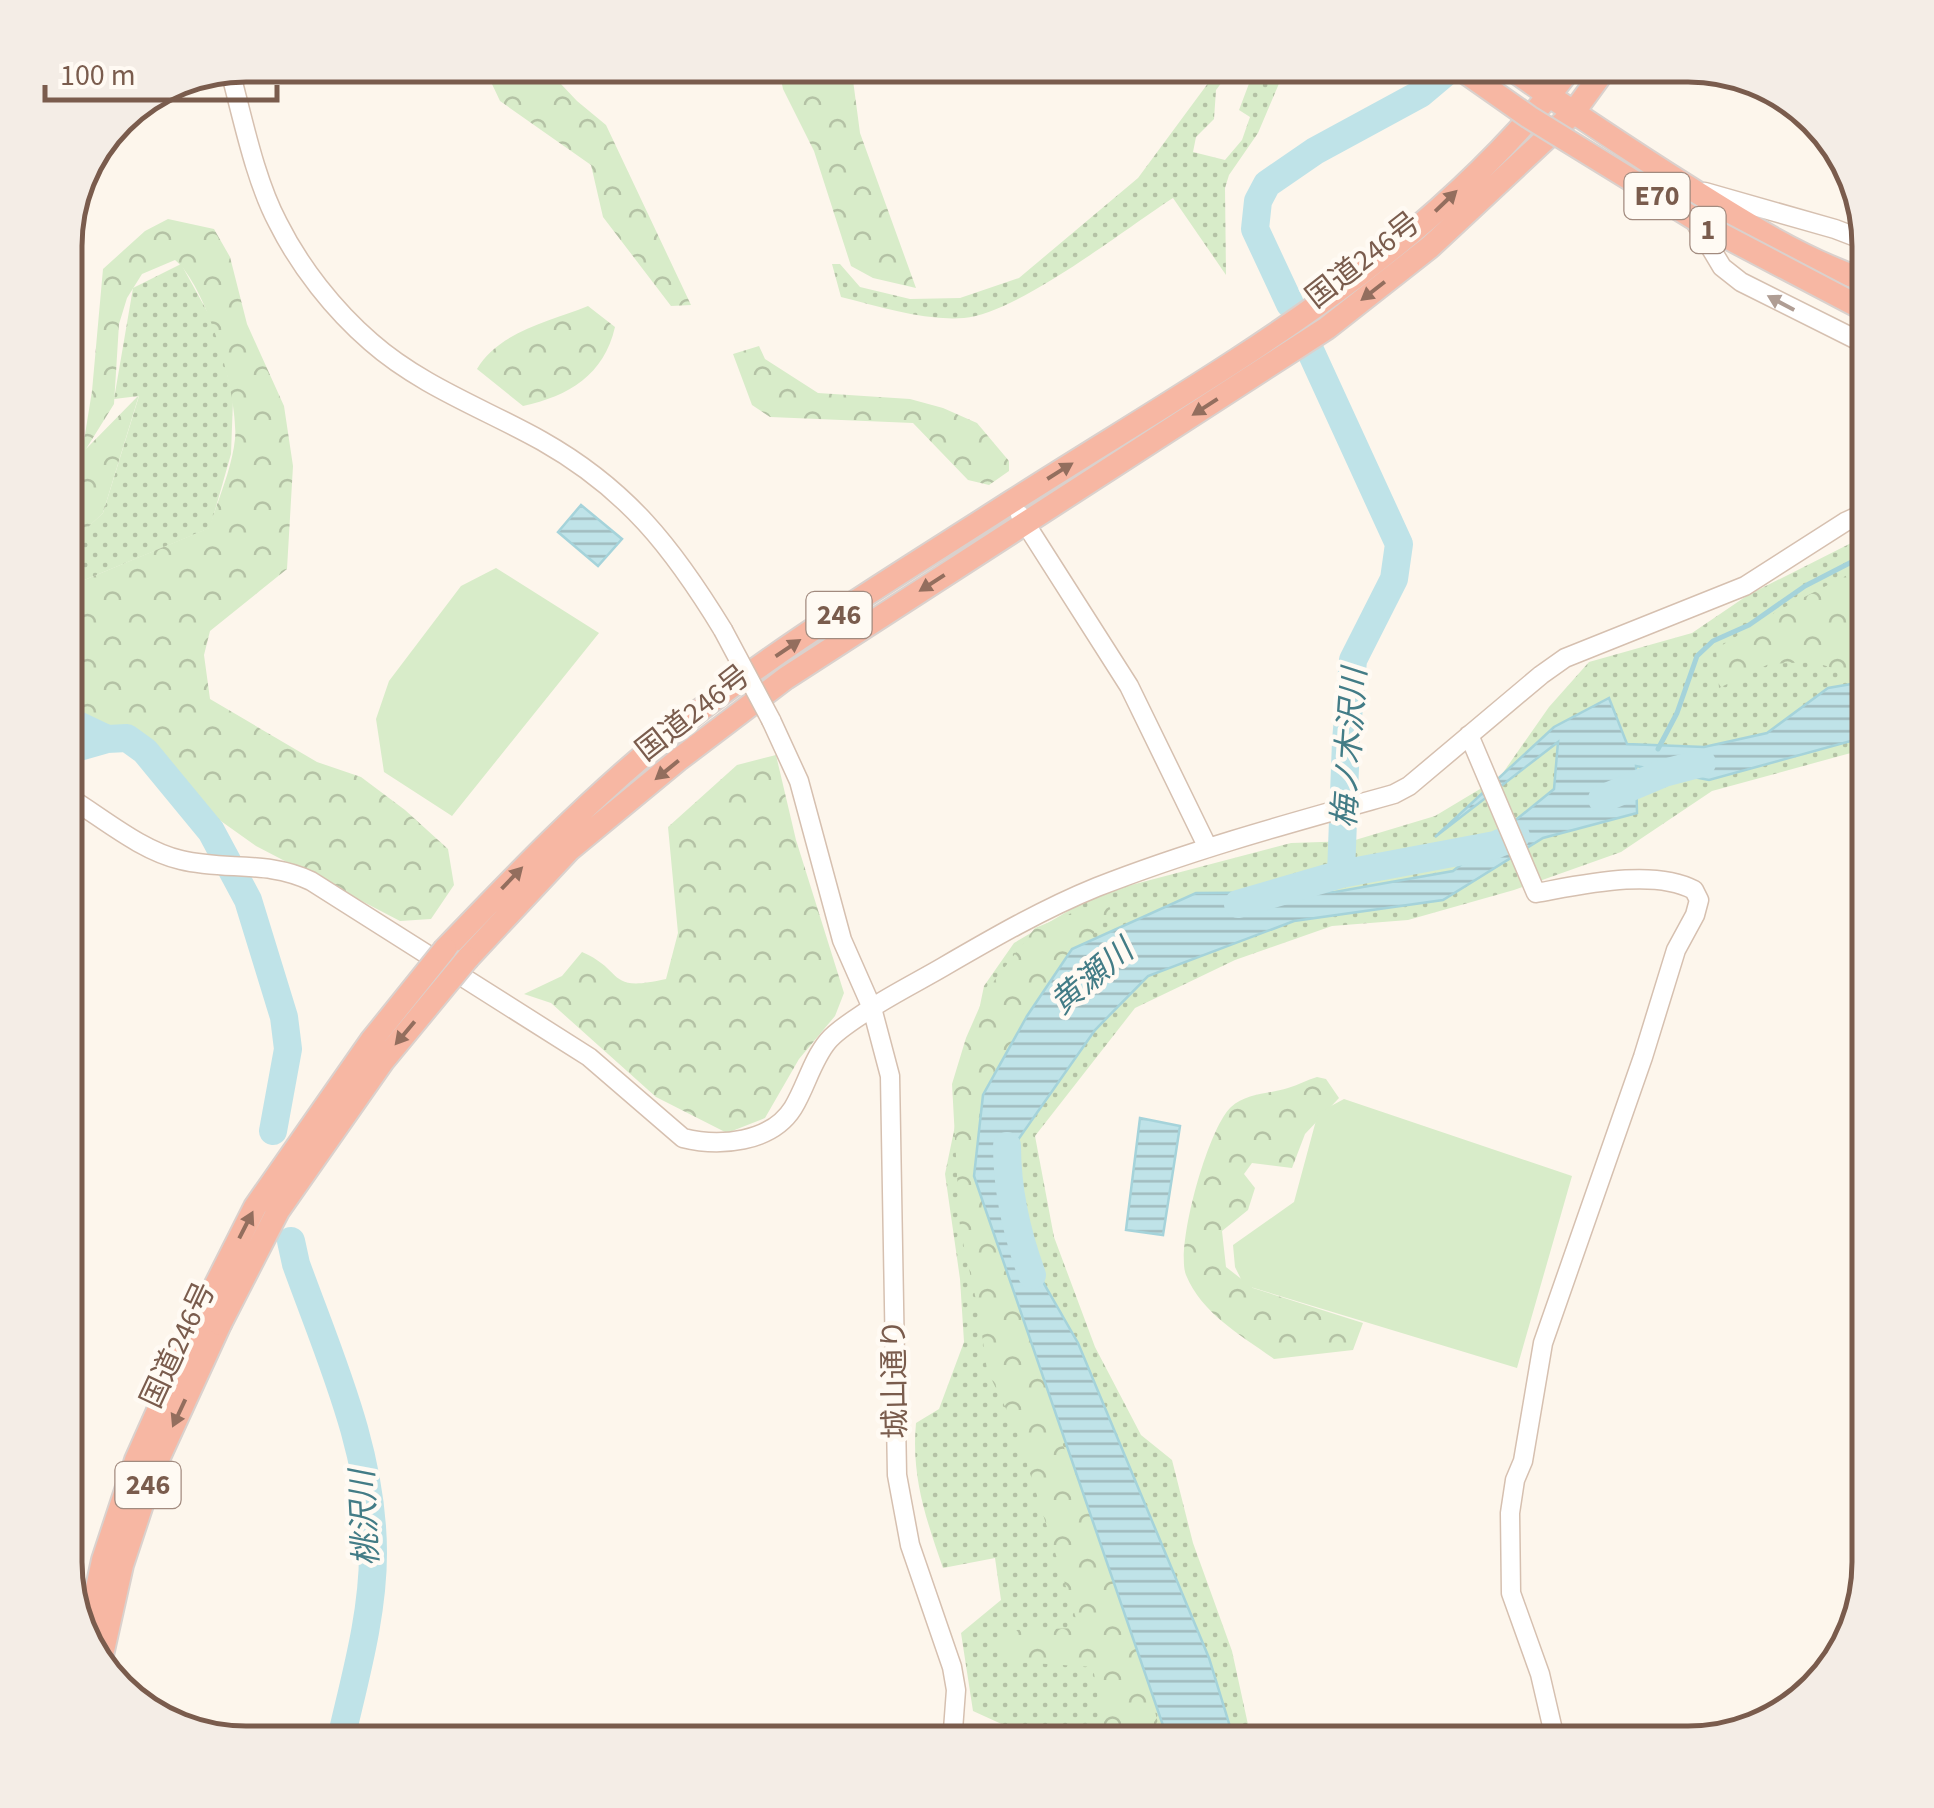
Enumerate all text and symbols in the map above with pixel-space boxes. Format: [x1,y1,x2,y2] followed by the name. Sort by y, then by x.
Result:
[45,40,278,102] scale bar
[60,54,136,97] text: 100 m
[1624,173,1690,219] road number: E70
[1433,190,1457,213] one-way arrow
[1297,202,1429,318] street label: 国道246号
[1690,207,1726,253] road number: 1
[1361,281,1387,302] one-way arrow
[1766,295,1795,312] one-way arrow
[1191,398,1219,416] one-way arrow
[1047,462,1074,481] one-way arrow
[918,573,946,592] one-way arrow
[806,592,872,638] road number: 246
[774,639,802,658] one-way arrow
[627,655,759,771] street label: 国道246号
[1321,664,1379,829] water label: 梅ノ木沢川
[654,759,679,780] one-way arrow
[500,867,523,891] one-way arrow
[1040,927,1146,1025] water label: 黄瀬川
[395,1021,417,1046] one-way arrow
[237,1210,254,1239] one-way arrow
[130,1275,226,1415] street label: 国道246号
[872,1319,918,1439] street label: 城山通り
[171,1398,187,1427] one-way arrow
[116,1462,180,1508] road number: 246
[339,1466,390,1567] water label: 桃沢川

